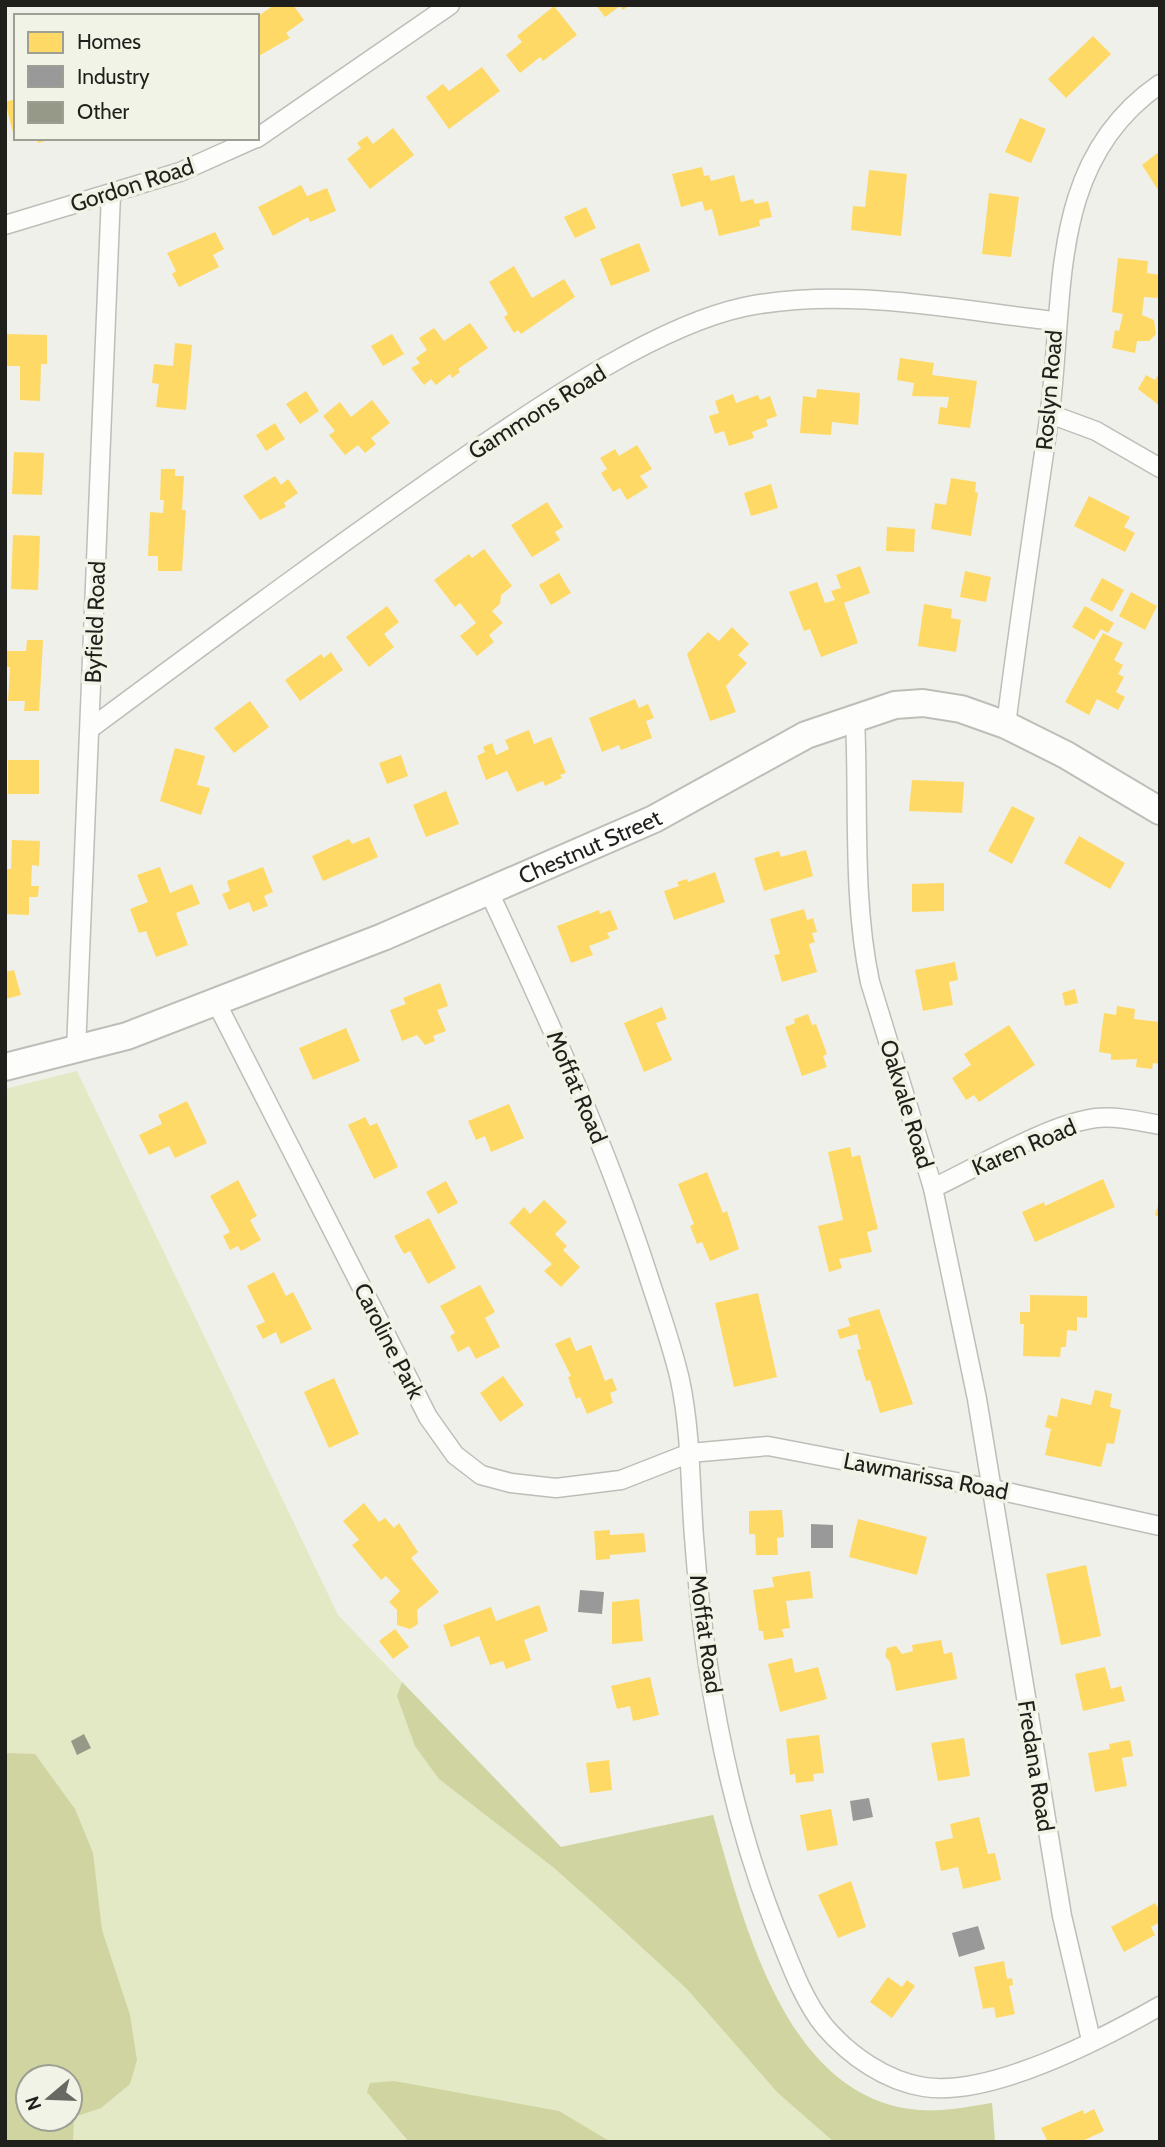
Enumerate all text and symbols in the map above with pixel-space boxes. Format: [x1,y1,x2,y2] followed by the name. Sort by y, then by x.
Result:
[14,14,259,140] legend
[77,29,141,54] text: Homes
[77,64,150,89] text: Industry
[77,99,129,124] text: Other
[67,152,197,218] street label: Gordon Road
[1030,329,1068,451] street label: Roslyn Road
[463,359,611,465] street label: Gammons Road
[79,560,111,684] street label: Byfield Road
[514,804,667,890] street label: Chestnut Street
[541,1026,613,1148] street label: Moffat Road
[874,1036,940,1172] street label: Oakvale Road
[968,1112,1080,1182] street label: Karen Road
[348,1278,430,1404] street label: Caroline Park
[841,1446,1011,1506] street label: Lawmarissa Road
[684,1573,728,1695] street label: Moffat Road
[1012,1698,1060,1834] street label: Fredana Road
[14,2063,84,2133] north arrow
[20,2093,46,2113] text: N

